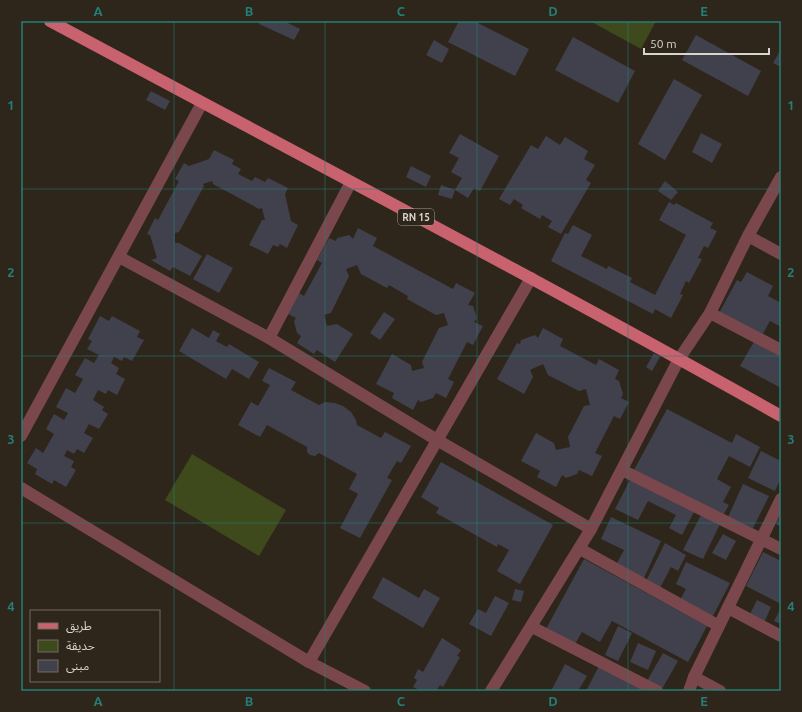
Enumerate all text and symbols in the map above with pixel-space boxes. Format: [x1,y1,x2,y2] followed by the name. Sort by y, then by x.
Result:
[93,4,103,18] text: A
[245,4,254,18] text: B
[397,4,406,18] text: C
[548,4,558,18] text: D
[700,4,708,18] text: E
[644,30,769,56] scale bar
[650,37,677,50] text: 50 m
[7,98,15,112] text: 1
[787,98,795,112] text: 1
[398,209,434,225] road number: RN 15
[7,265,15,279] text: 2
[787,265,795,279] text: 2
[7,432,15,446] text: 3
[787,432,795,446] text: 3
[7,599,15,613] text: 4
[787,599,795,613] text: 4
[30,610,160,682] legend
[66,619,92,634] text: طريق
[66,639,95,653] text: حديقة
[66,659,89,673] text: مبنى
[93,694,103,708] text: A
[245,694,254,708] text: B
[397,694,406,708] text: C
[548,694,558,708] text: D
[700,694,708,708] text: E

